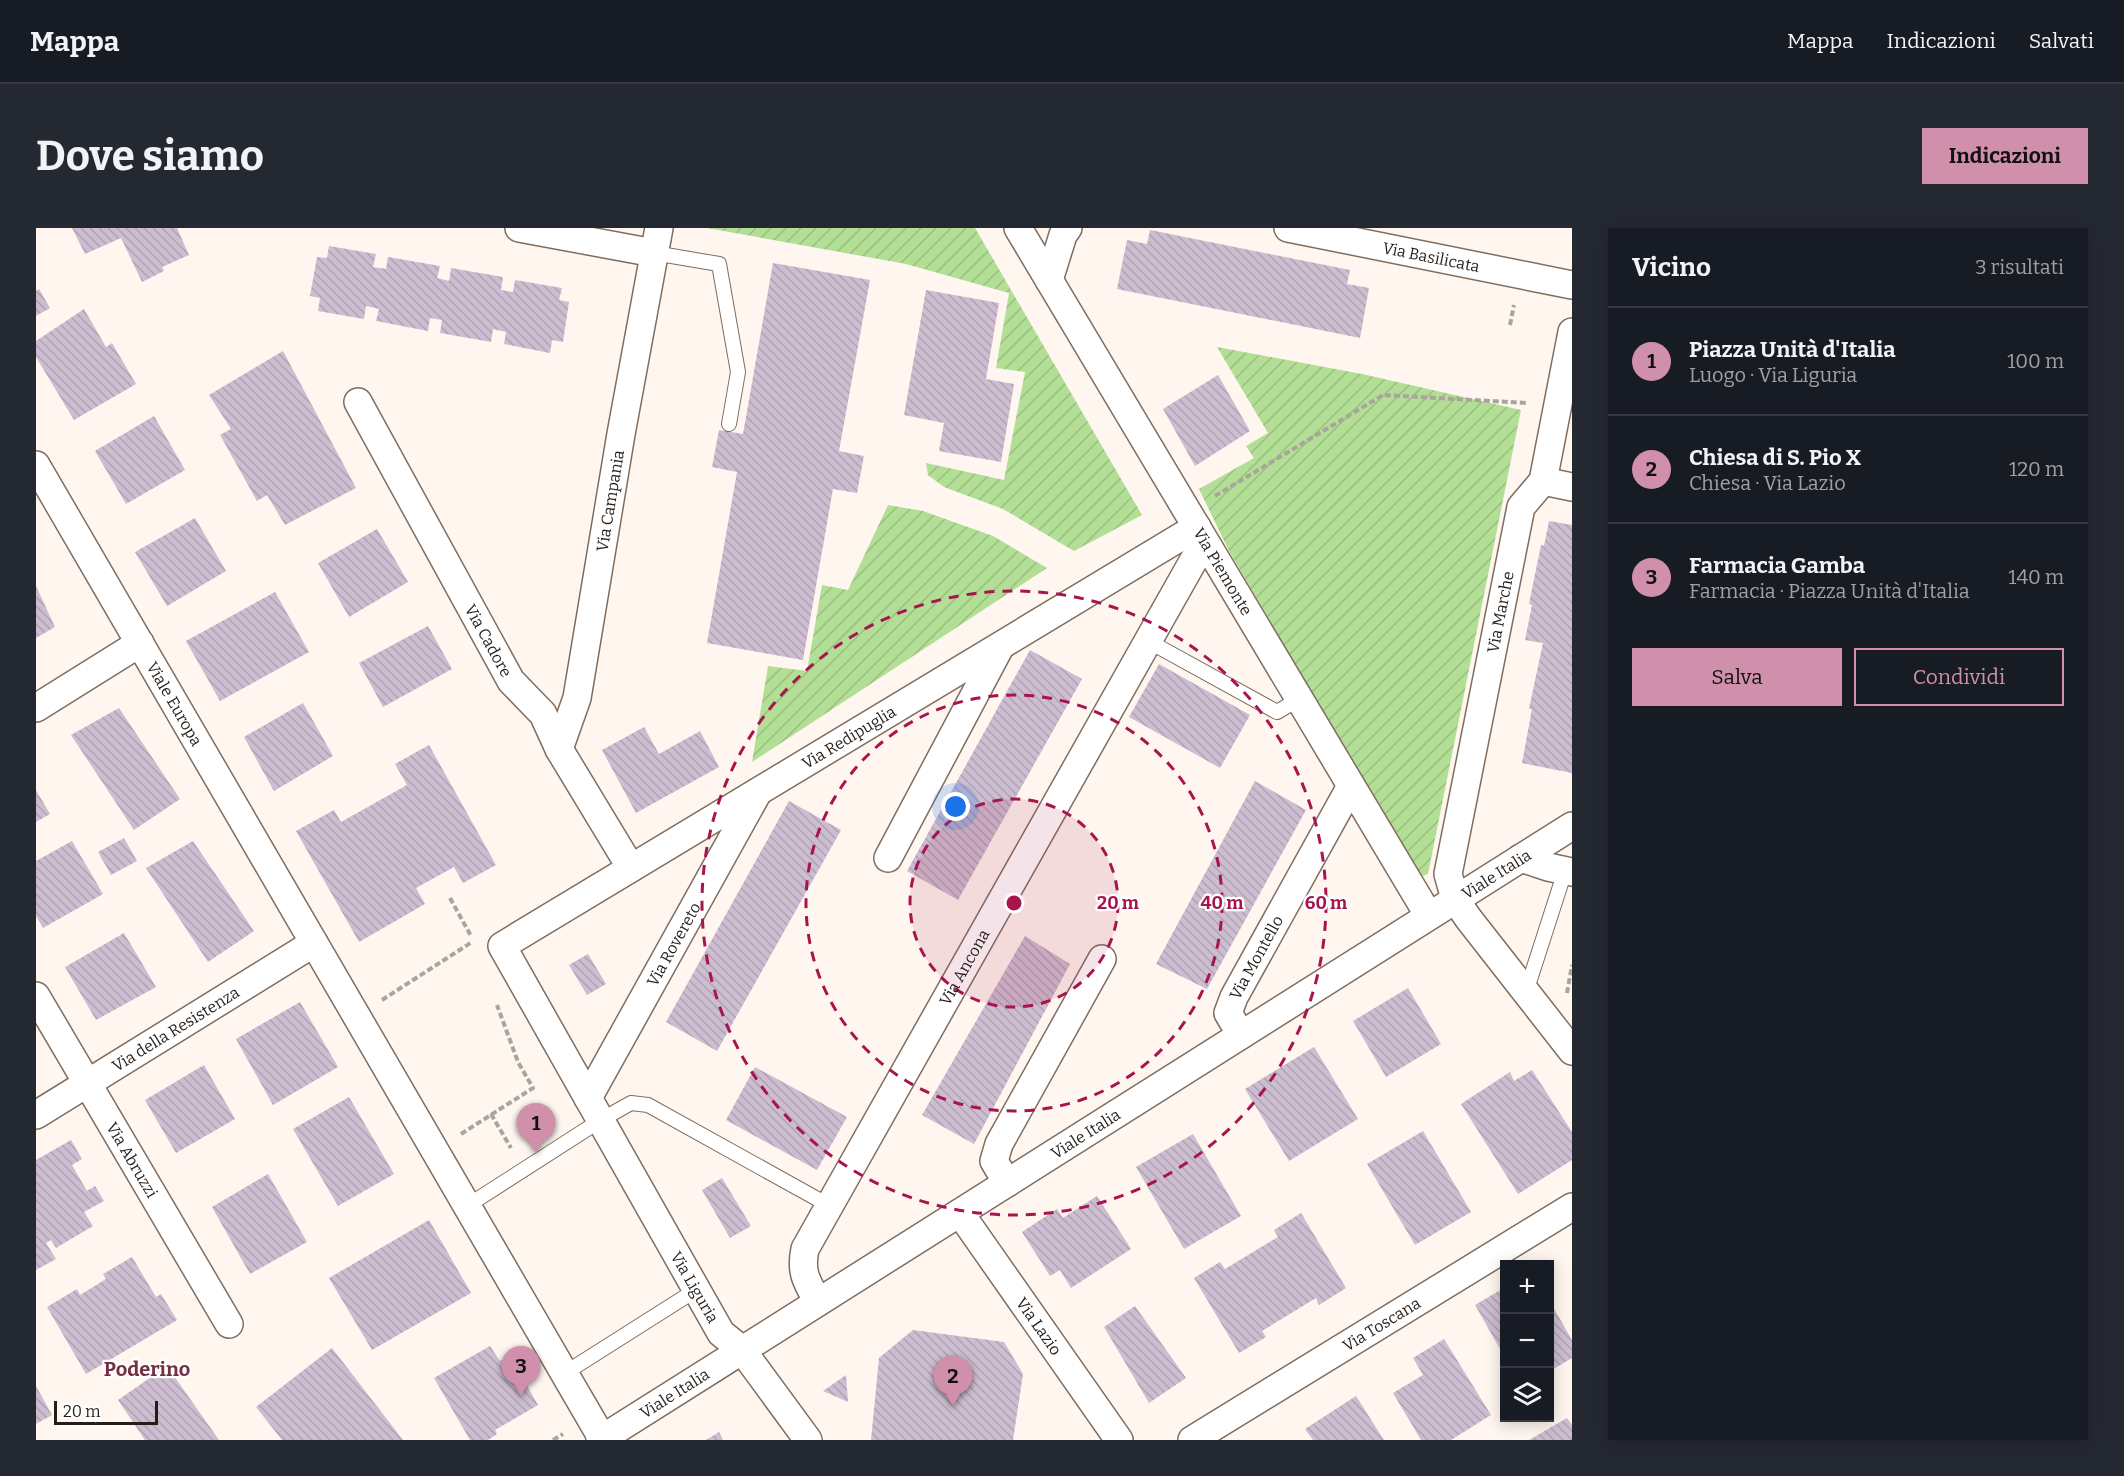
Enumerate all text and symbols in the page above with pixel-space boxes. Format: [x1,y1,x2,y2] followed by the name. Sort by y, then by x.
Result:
[30,25,120,58] text: Mappa
[1787,28,1853,54] text: Mappa
[1886,28,1996,54] text: Indicazioni
[2029,28,2094,54] text: Salvati
[1922,128,2088,184] button: Indicazioni
[36,131,264,181] text: Dove siamo
[1381,238,1481,276] street label: Via Basilicata
[1632,252,1711,283] text: Vicino
[1975,255,2064,279] text: 3 risultati
[1689,336,1895,363] text: Piazza Unità d'Italia
[1647,349,1656,373] text: 1
[2007,349,2064,373] text: 100 m
[1689,363,1857,387] text: Luogo · Via Liguria
[1689,444,1861,471] text: Chiesa di S. Pio X
[593,448,628,553] street label: Via Campania
[1646,457,1657,481] text: 2
[2009,457,2064,481] text: 120 m
[1689,471,1846,495] text: Chiesa · Via Lazio
[1189,524,1256,619] street label: Via Piemonte
[1689,552,1865,579] text: Farmacia Gamba
[1646,565,1657,589] text: 3
[2008,565,2064,589] text: 140 m
[1483,570,1518,655] street label: Via Marche
[1689,579,1970,603] text: Farmacia · Piazza Unità d'Italia
[461,601,516,680] street label: Via Cadore
[1632,648,1842,706] button: Salva
[1854,648,2064,706] button: Condividi
[142,658,206,749] street label: Viale Europa
[798,702,899,773] street label: Via Redipuglia
[941,792,970,821] your location
[1458,845,1535,903] street label: Viale Italia
[1097,892,1139,914] text: 20 m
[1201,892,1243,914] text: 40 m
[1305,892,1347,914] text: 60 m
[1004,893,1024,913] centre of rings
[643,899,705,990] street label: Via Rovereto
[1226,912,1287,1003] street label: Via Montello
[936,926,994,1009] street label: Via Ancona
[109,982,243,1076] street label: Via della Resistenza
[516,1104,556,1153] pin: 1
[1047,1105,1124,1163] street label: Viale Italia
[102,1119,162,1201] street label: Via Abruzzi
[667,1248,723,1327] street label: Via Liguria
[1500,1260,1554,1422] map controls
[1500,1260,1554,1314] button: +
[1339,1293,1424,1355] street label: Via Toscana
[1012,1294,1065,1359] street label: Via Lazio
[1500,1314,1554,1368] button: −
[502,1346,540,1396] pin: 3
[934,1356,972,1406] pin: 2
[104,1357,190,1381] district label: Poderino
[637,1364,713,1422] street label: Viale Italia
[1500,1368,1554,1422] button: layers
[54,1398,158,1426] scale bar
[63,1402,100,1421] text: 20 m

